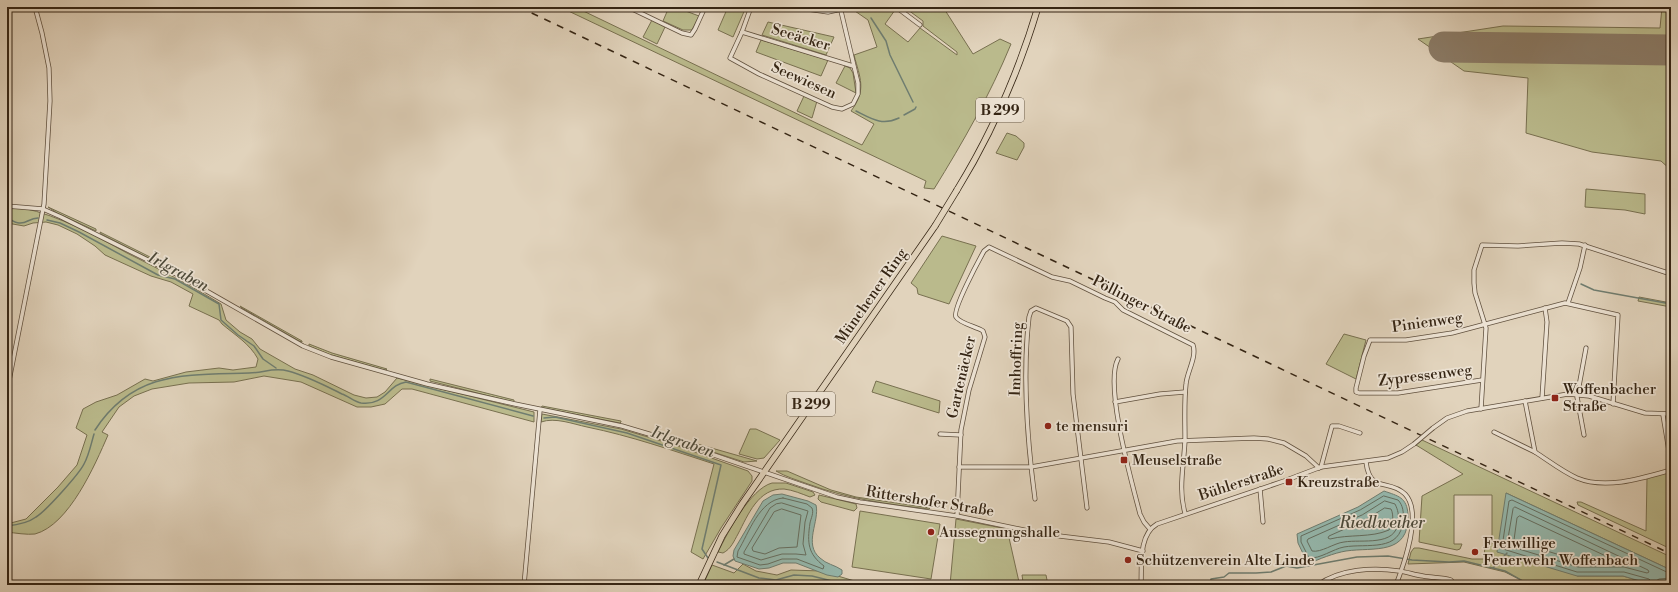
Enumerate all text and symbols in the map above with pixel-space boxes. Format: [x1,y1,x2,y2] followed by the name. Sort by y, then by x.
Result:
[769,20,833,56] street label: Seeäcker
[768,58,840,103] street label: Seewiesen
[976,98,1024,122] road number: B 299
[831,244,912,348] street label: Münchener Ring
[144,247,213,297] water label: Irlgraben
[1089,271,1195,338] street label: Pöllinger Straße
[1390,308,1464,337] street label: Pinienweg
[1006,321,1027,396] street label: Imhoffring
[943,333,980,420] street label: Gartenäcker
[1377,360,1473,391] street label: Zypressenweg
[1562,380,1657,416] place label: Woffenbacher Straße
[787,392,835,416] road number: B 299
[1550,393,1560,403] marker: Woffenbacher Straße
[1056,417,1128,436] place label: te mensuri
[647,421,718,462] water label: Irlgraben
[1043,421,1053,431] marker: te mensuri
[1132,451,1222,470] place label: Meuselstraße
[1119,455,1129,465] marker: Meuselstraße
[1195,460,1286,505] street label: Bühlerstraße
[1297,473,1380,492] place label: Kreuzstraße
[1284,477,1294,487] marker: Kreuzstraße
[864,482,995,521] street label: Rittershofer Straße
[1338,513,1426,533] water label: Riedlweiher
[938,523,1060,542] place label: Aussegnungshalle
[926,527,936,537] marker: Aussegnungshalle
[1483,534,1638,570] place label: Freiwillige Feuerwehr Woffenbach
[1470,547,1480,557] marker: Freiwillige Feuerwehr Woffenbach
[1136,551,1315,570] place label: Schützenverein Alte Linde
[1123,555,1133,565] marker: Schützenverein Alte Linde

